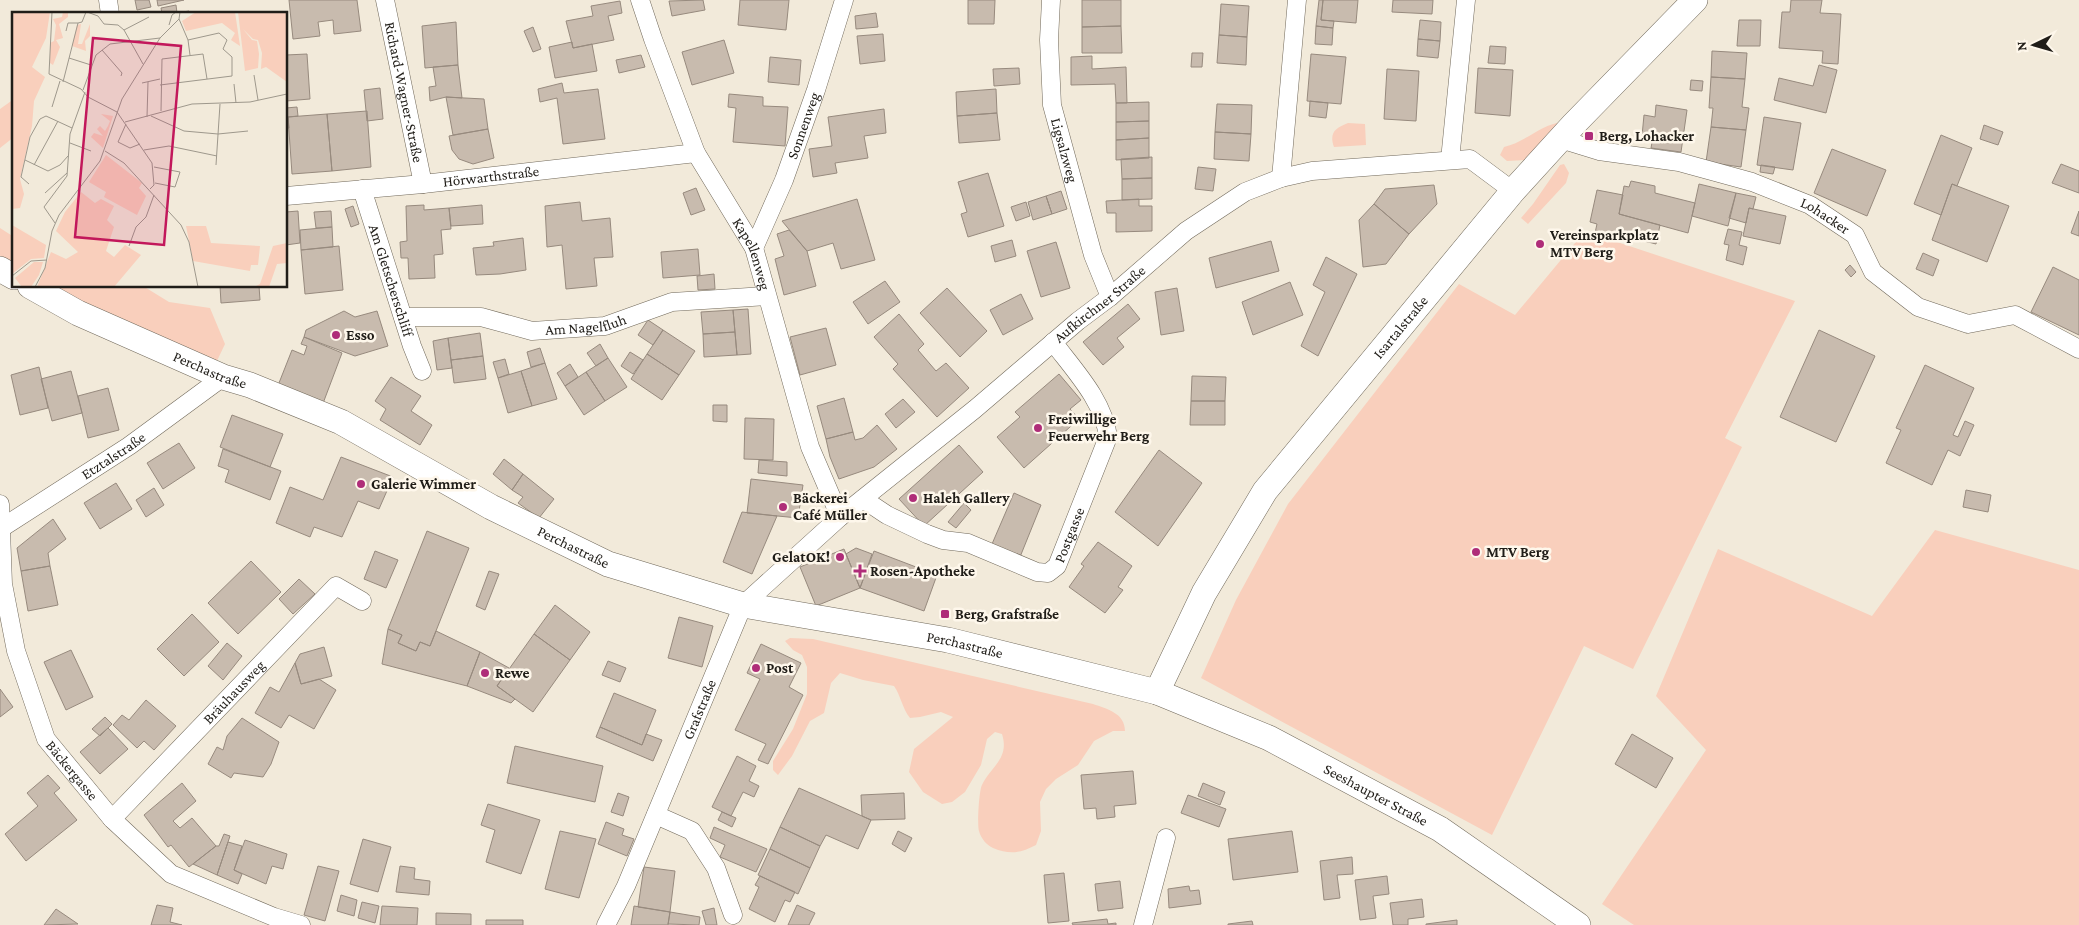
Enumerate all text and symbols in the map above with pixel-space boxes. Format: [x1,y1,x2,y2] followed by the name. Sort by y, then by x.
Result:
[12,12,288,288] inset map
[382,20,426,164] street label: Richard-Wagner-Straße
[2009,20,2059,70] north arrow
[2013,40,2029,52] text: N
[784,90,824,161] street label: Sonnenweg
[1048,116,1081,185] street label: Ligsalzweg
[1599,128,1694,144] place label: Berg, Lohacker
[1583,130,1595,142] marker: Berg, Lohacker
[442,163,540,190] street label: Hörwarthstraße
[1798,194,1853,237] street label: Lohacker
[730,215,773,292] street label: Kapellenweg
[366,222,417,340] street label: Am Gletscherschliff
[1549,227,1659,260] place label: Vereinsparkplatz MTV Berg
[1534,238,1546,250] marker: Vereinsparkplatz MTV Berg
[1051,262,1149,346] street label: Aufkirchner Straße
[1370,292,1431,362] street label: Isartalstraße
[545,311,628,338] street label: Am Nagelfluh
[346,327,375,343] place label: Esso
[330,329,342,341] marker: Esso
[171,348,249,392] street label: Perchastraße
[1048,411,1150,444] place label: Freiwillige Feuerwehr Berg
[1032,422,1044,434] marker: Freiwillige Feuerwehr Berg
[79,429,149,482] street label: Etztalstraße
[371,476,476,492] place label: Galerie Wimmer
[355,478,367,490] marker: Galerie Wimmer
[793,490,867,523] place label: Bäckerei Café Müller
[923,490,1010,506] place label: Haleh Gallery
[907,492,919,504] marker: Haleh Gallery
[777,501,789,513] marker: Bäckerei Café Müller
[1051,505,1087,565] street label: Postgasse
[535,523,612,572] street label: Perchastraße
[1486,544,1549,560] place label: MTV Berg
[1470,546,1482,558] marker: MTV Berg
[772,549,830,565] place label: GelatOK!
[834,551,846,563] marker: GelatOK!
[870,563,975,579] place label: Rosen-Apotheke
[854,565,866,577] marker: Rosen-Apotheke
[955,606,1059,622] place label: Berg, Grafstraße
[939,608,951,620] marker: Berg, Grafstraße
[925,628,1005,661] street label: Perchastraße
[200,657,269,727] street label: Bräuhausweg
[766,660,794,676] place label: Post
[750,662,762,674] marker: Post
[495,665,529,681] place label: Rewe
[479,667,491,679] marker: Rewe
[680,677,719,742] street label: Grafstraße
[43,737,101,804] street label: Bäckergasse
[1321,761,1431,829] street label: Seeshaupter Straße

